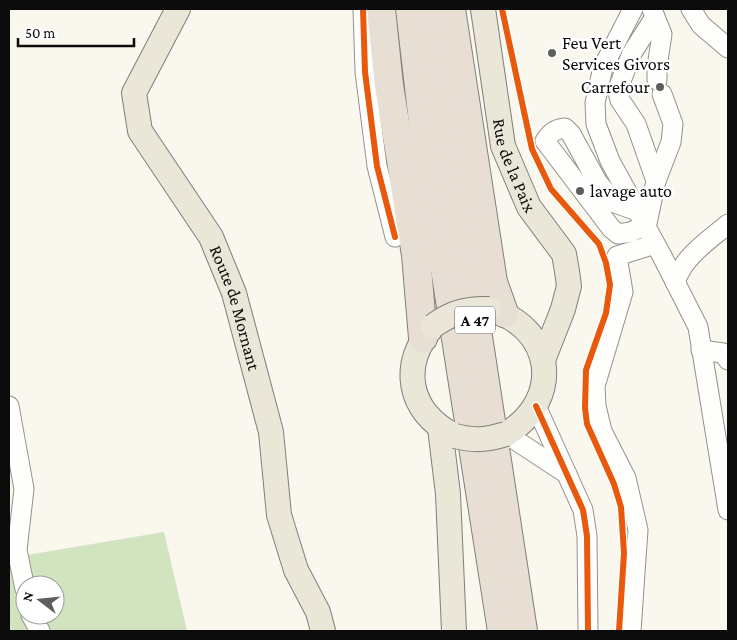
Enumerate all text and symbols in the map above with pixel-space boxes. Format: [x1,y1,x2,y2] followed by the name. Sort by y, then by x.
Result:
[18,15,134,47] scale bar
[25,25,55,41] text: 50 m
[562,33,670,74] place label: Feu Vert Services Givors
[546,47,558,59] marker: Feu Vert Services Givors
[581,77,651,97] place label: Carrefour
[654,81,666,93] marker: Carrefour
[489,117,540,217] street label: Rue de la Paix
[590,181,672,201] place label: lavage auto
[574,185,586,197] marker: lavage auto
[206,243,264,374] street label: Route de Mornant
[455,306,495,334] road number: A 47
[15,575,65,625] north arrow
[18,589,37,603] text: N

